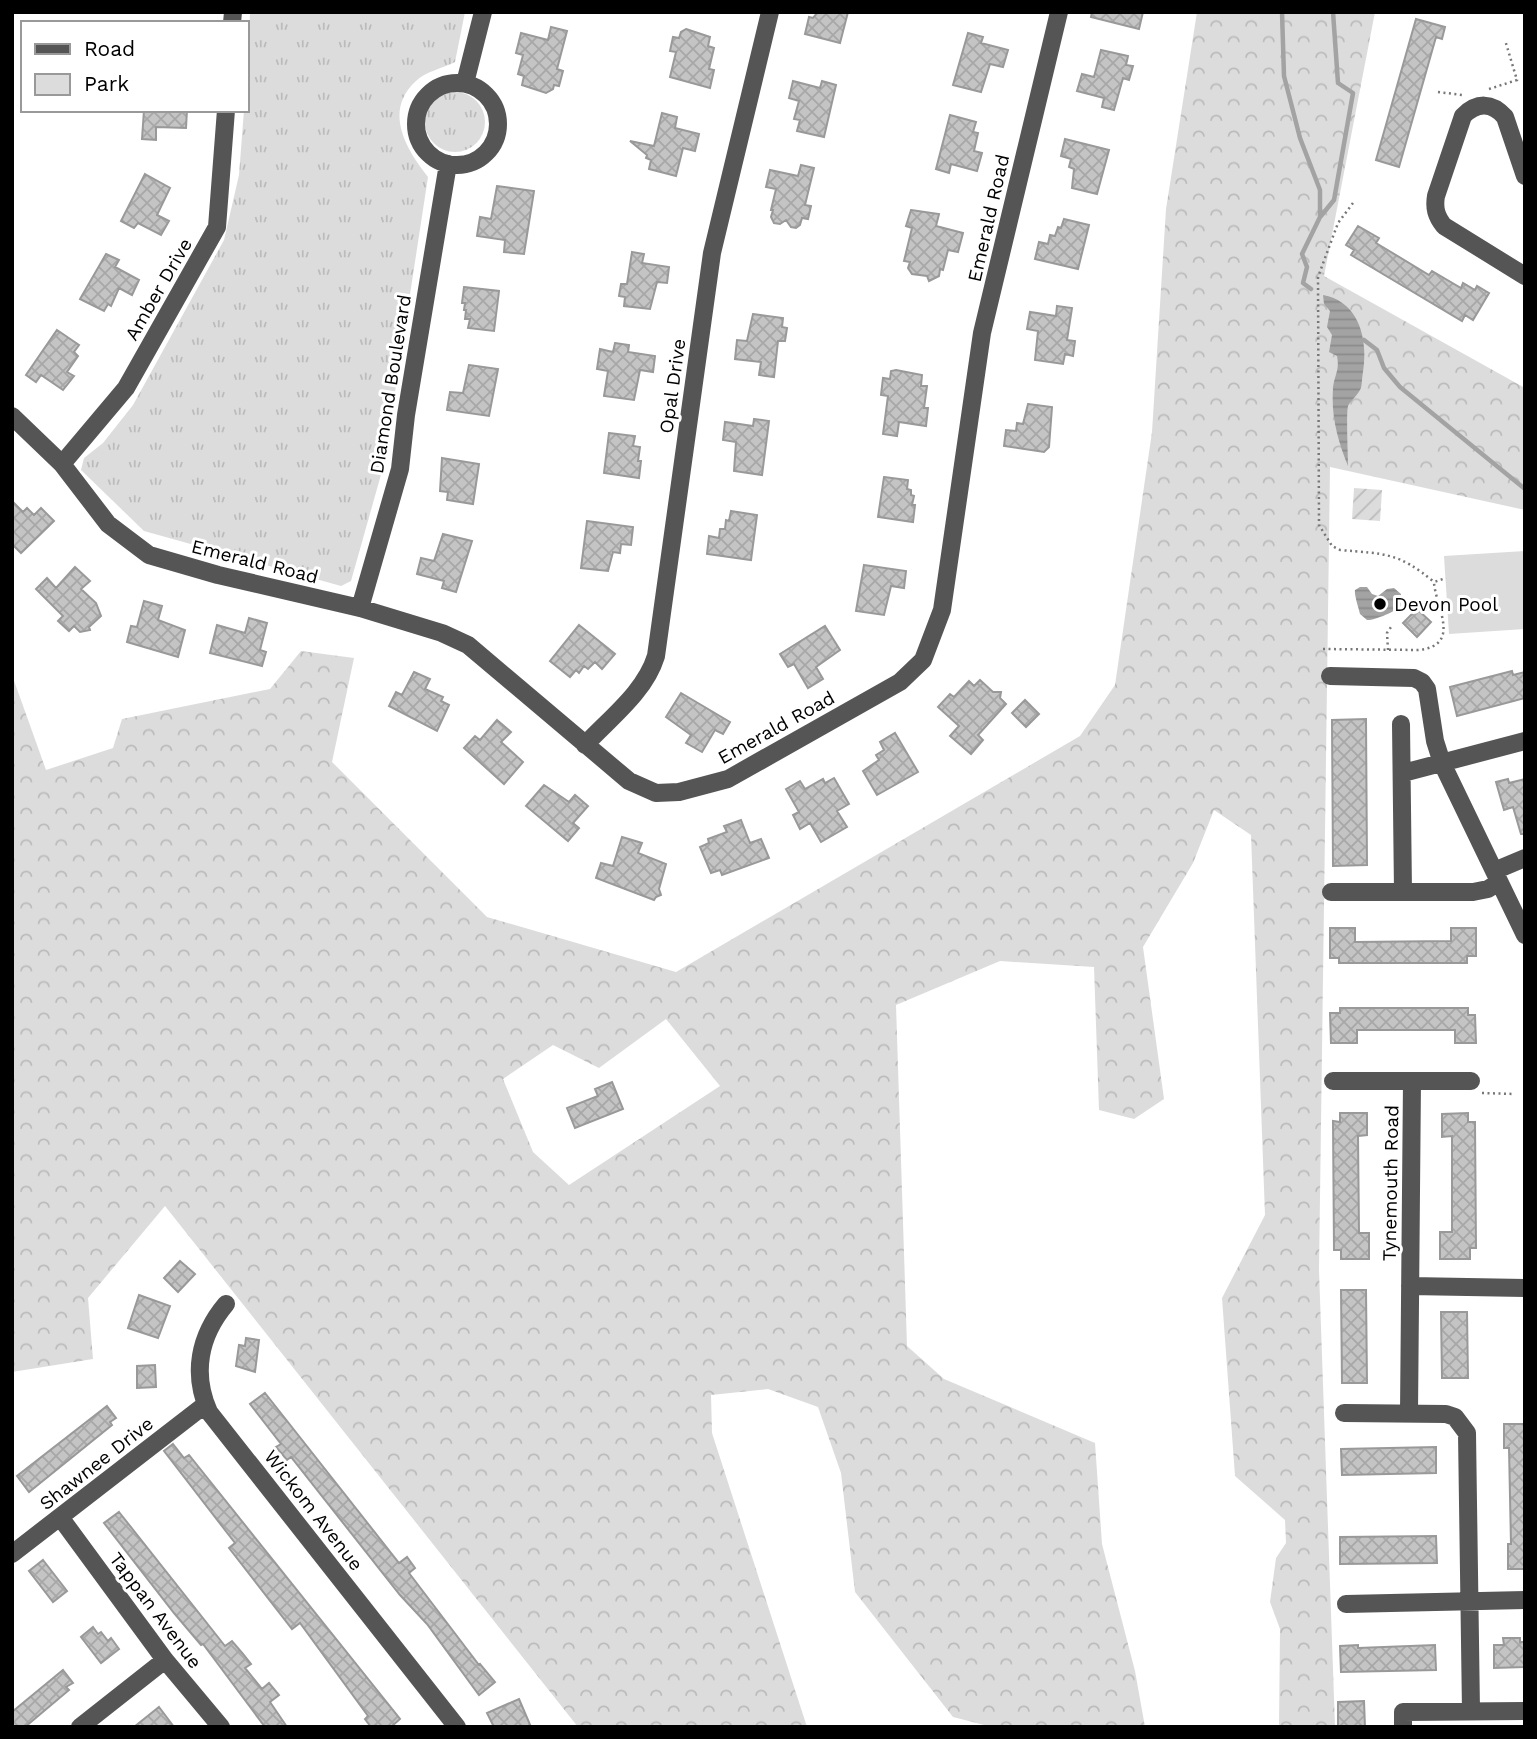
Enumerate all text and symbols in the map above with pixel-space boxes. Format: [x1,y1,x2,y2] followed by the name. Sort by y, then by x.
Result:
[21,21,248,112] legend
[84,36,135,61] text: Road
[84,71,129,96] text: Park
[963,152,1014,284] street label: Emerald Road
[120,234,197,345] street label: Amber Drive
[365,293,416,475] street label: Diamond Boulevard
[654,337,691,435] street label: Opal Drive
[189,535,321,588] street label: Emerald Road
[1394,593,1498,616] place label: Devon Pool
[1372,596,1388,612] marker: Devon Pool
[714,686,839,769] street label: Emerald Road
[1378,1105,1403,1261] street label: Tynemouth Road
[35,1412,158,1515] street label: Shawnee Drive
[259,1445,368,1575] street label: Wickom Avenue
[104,1548,207,1673] street label: Tappan Avenue

